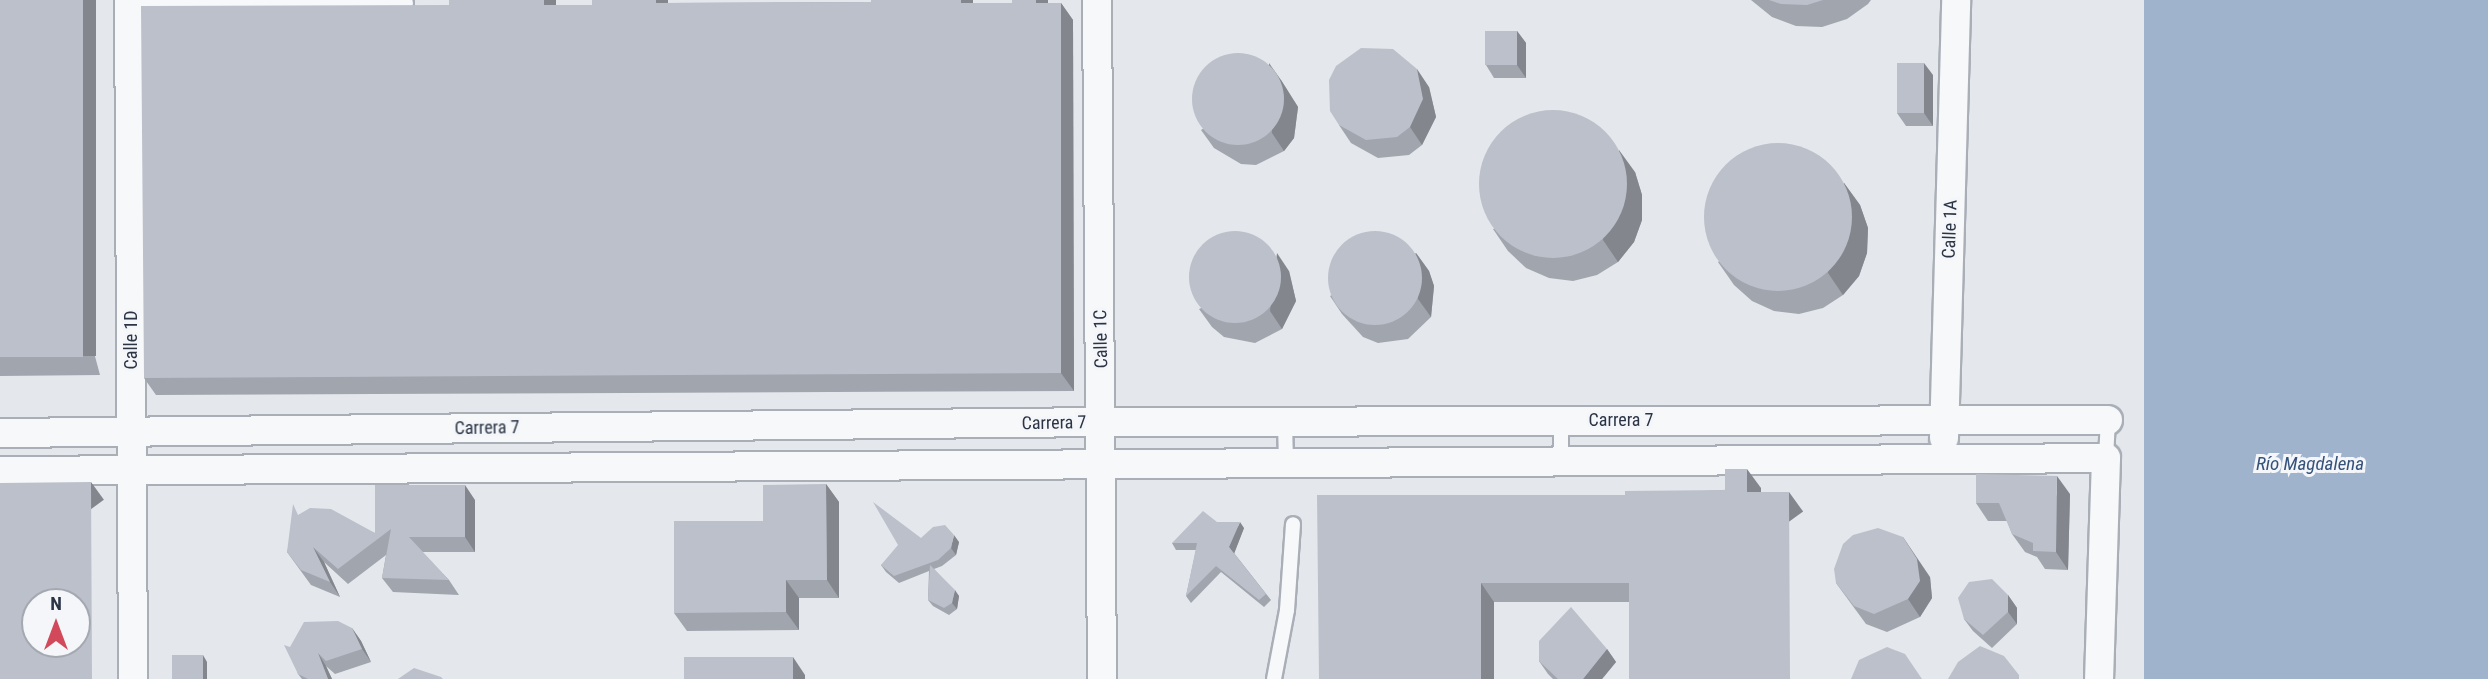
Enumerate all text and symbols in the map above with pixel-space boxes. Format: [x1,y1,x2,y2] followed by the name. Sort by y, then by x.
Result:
[1938,199,1962,259] street label: Calle 1A
[1090,309,1112,369] street label: Calle 1C
[120,311,142,369] street label: Calle 1D
[1589,409,1653,431] street label: Carrera 7
[1021,412,1087,434] street label: Carrera 7
[454,417,520,439] street label: Carrera 7
[2256,453,2364,475] water label: Río Magdalena
[21,588,91,658] north arrow
[50,592,62,615] text: N

